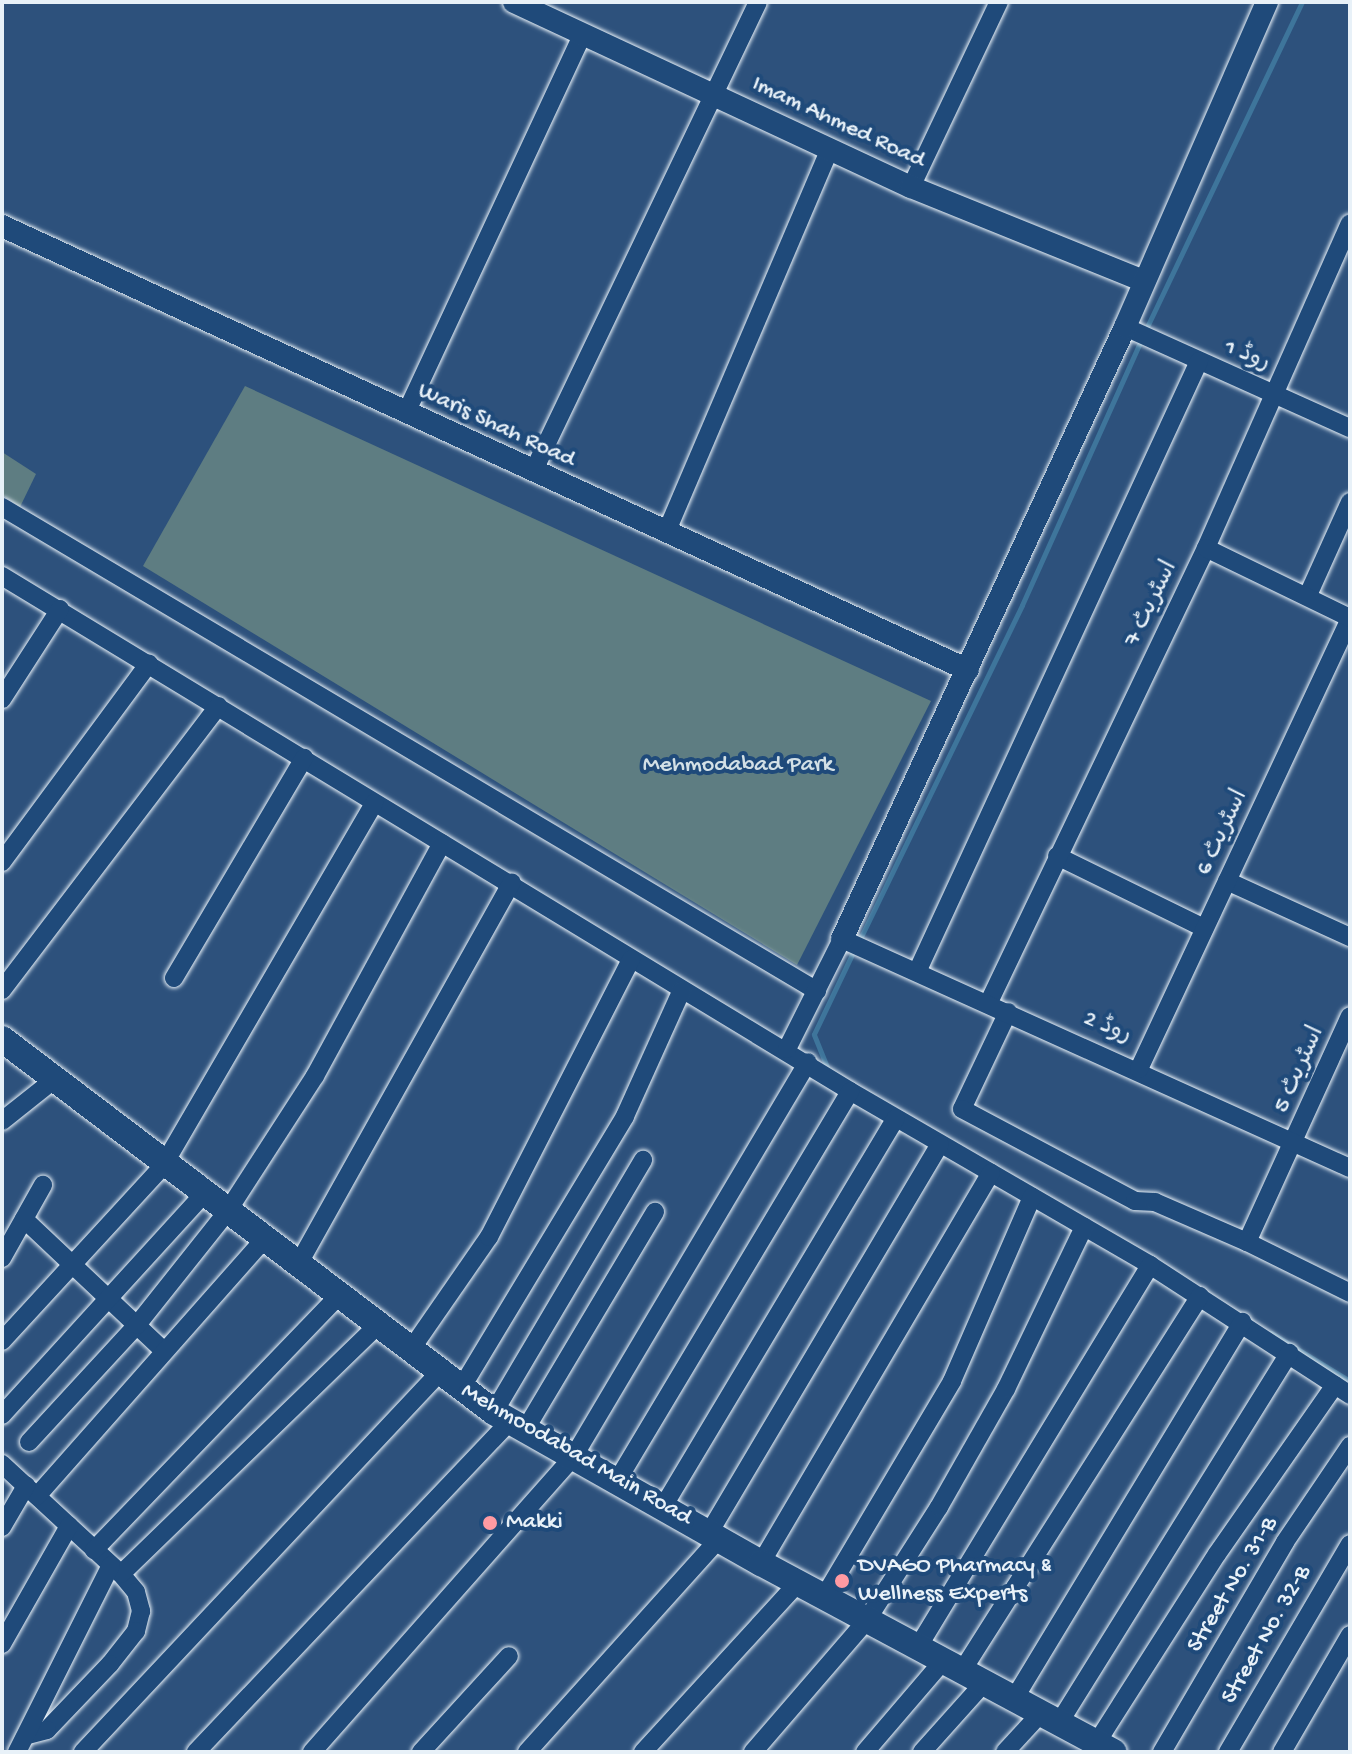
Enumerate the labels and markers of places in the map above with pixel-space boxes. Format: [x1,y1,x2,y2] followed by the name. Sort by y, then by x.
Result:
[506,1509,563,1537] place label: Makki
[481,1514,499,1532] marker: Makki
[858,1553,1051,1609] place label: DVAGO Pharmacy & Wellness Experts
[833,1572,851,1590] marker: DVAGO Pharmacy & Wellness Experts

